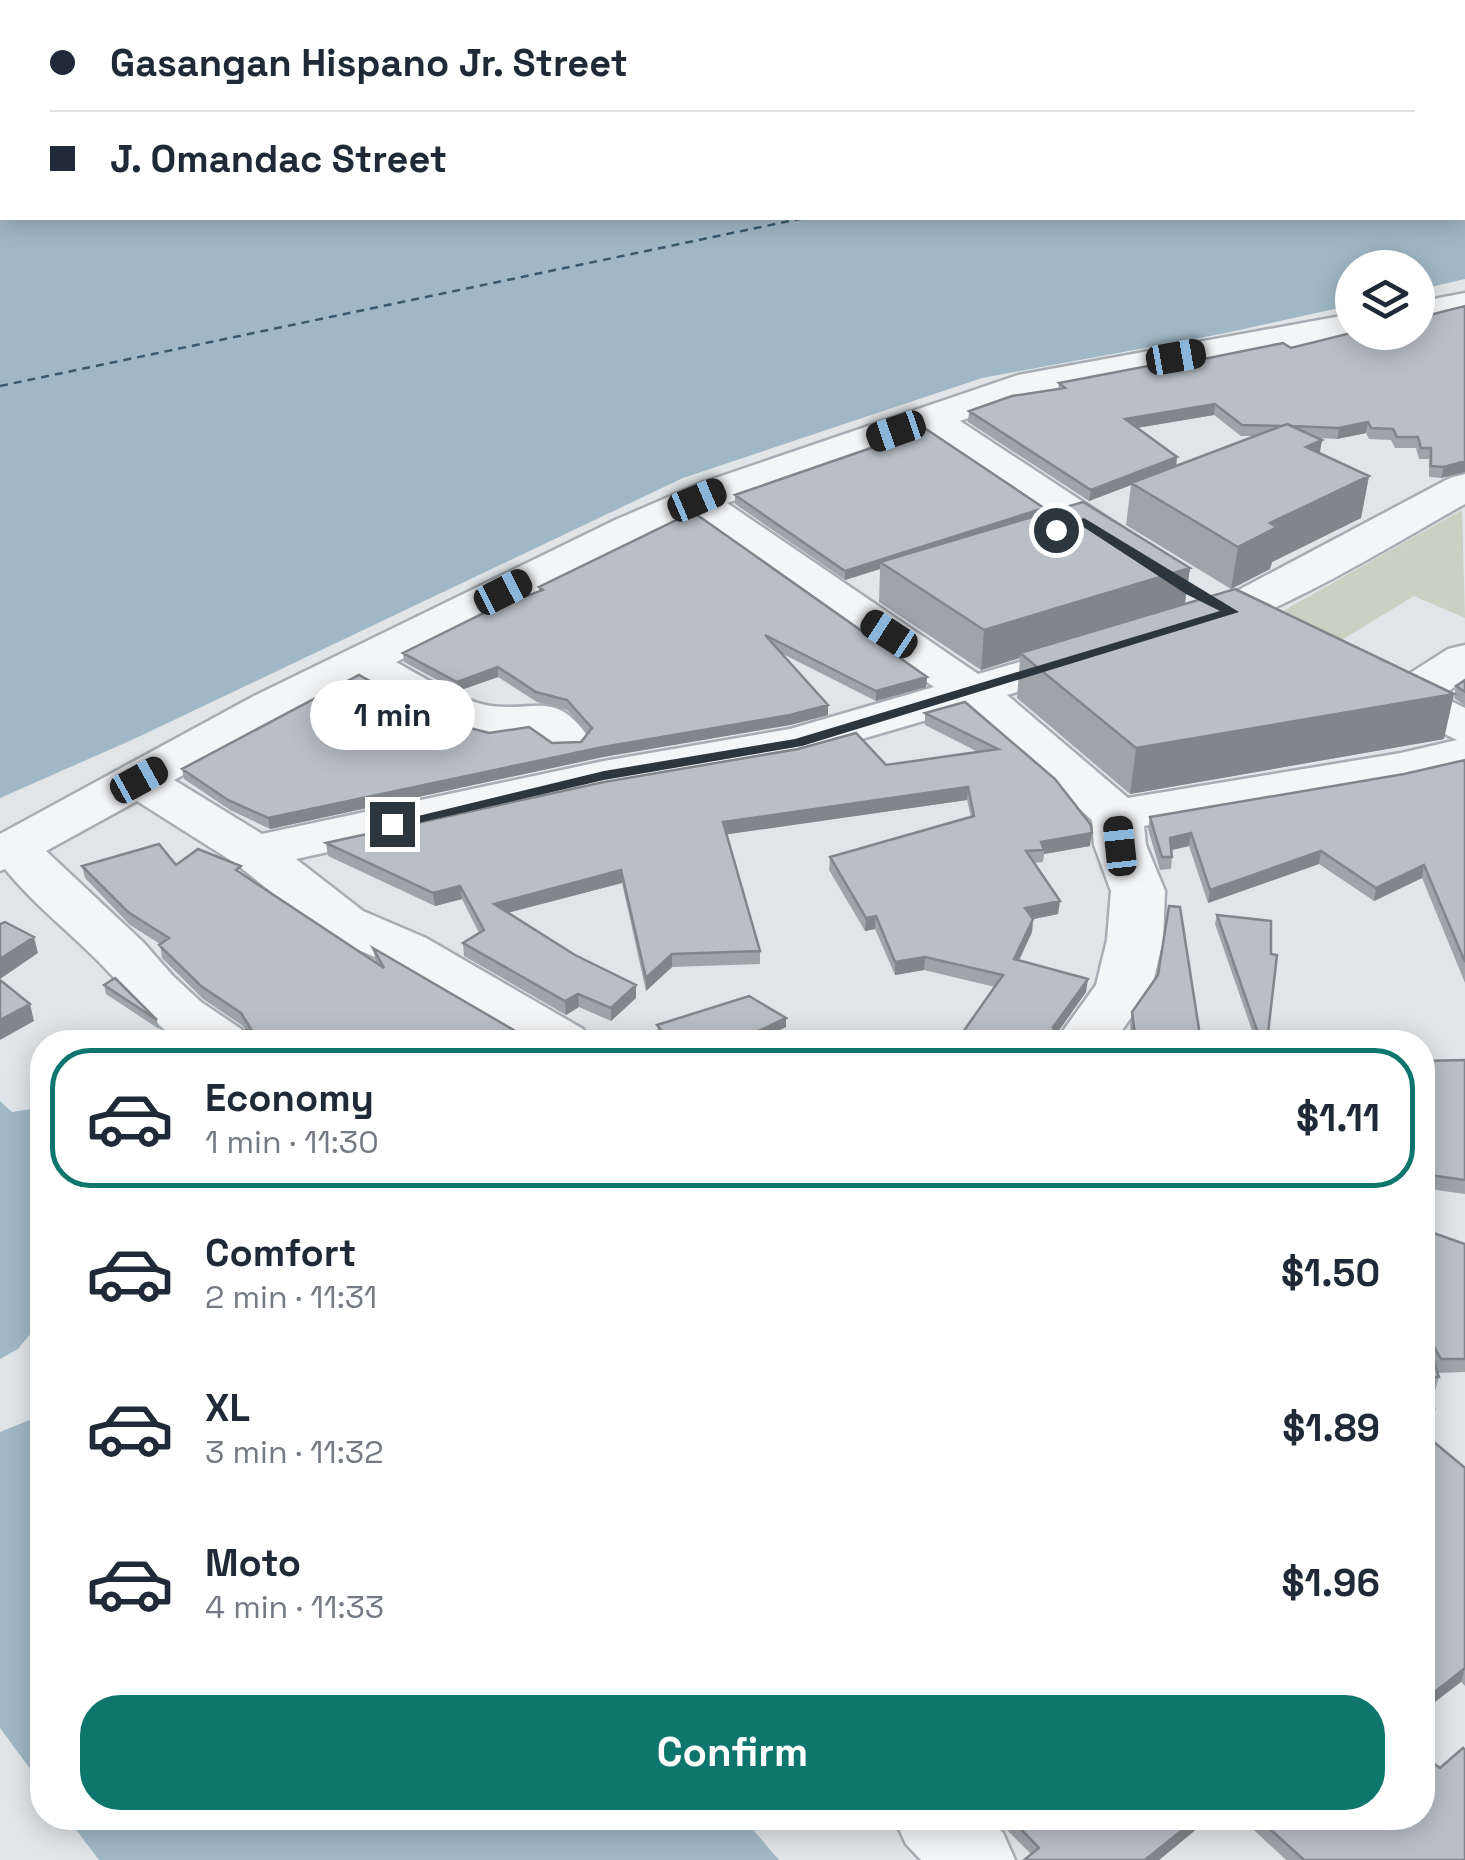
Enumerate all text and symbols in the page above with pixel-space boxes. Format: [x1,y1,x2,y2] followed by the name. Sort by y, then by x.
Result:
[110,39,628,87] text: Gasangan Hispano Jr. Street
[110,135,447,183] text: J. Omandac Street
[1335,250,1435,350] map controls
[1335,250,1435,350] button: layers
[1144,337,1208,377] car
[863,407,929,455] car
[664,474,730,526] car
[1034,508,1079,553] route start
[469,565,537,619] car
[856,605,922,663] car
[310,679,474,749] callout: 1 min
[353,695,432,735] text: 1 min
[105,752,173,808] car
[370,802,415,847] route end
[1102,815,1138,877] car
[85,1073,175,1163] icon: car
[205,1074,374,1122] text: Economy
[1296,1094,1380,1142] text: $1.11
[205,1122,379,1162] text: 1 min · 11:30
[85,1228,175,1318] icon: car
[205,1229,356,1277] text: Comfort
[1281,1249,1380,1297] text: $1.50
[205,1277,377,1317] text: 2 min · 11:31
[85,1383,175,1473] icon: car
[205,1384,250,1432] text: XL
[1282,1404,1380,1452] text: $1.89
[205,1432,383,1472] text: 3 min · 11:32
[85,1538,175,1628] icon: car
[205,1539,301,1587] text: Moto
[1282,1559,1380,1607] text: $1.96
[205,1587,384,1627] text: 4 min · 11:33
[80,1695,1385,1810] button: Confirm

